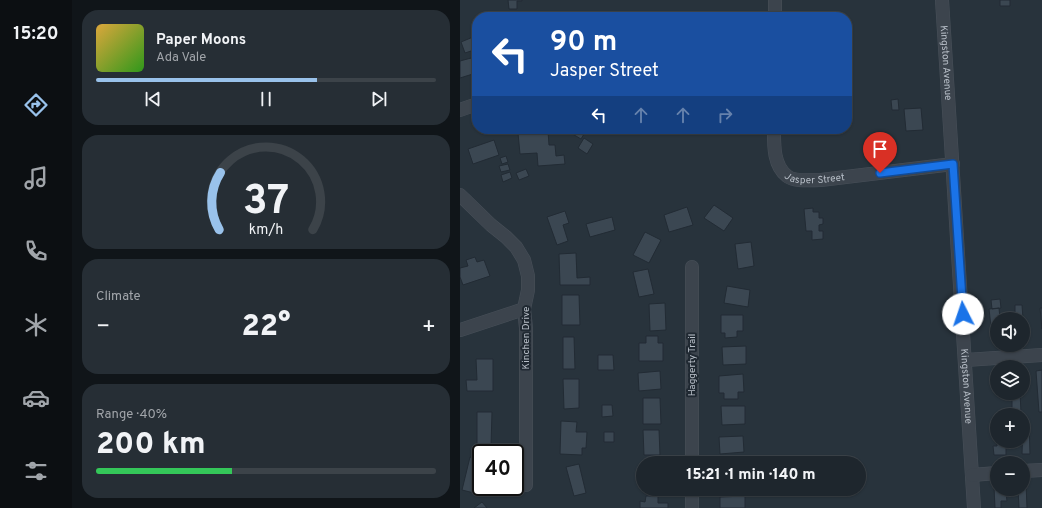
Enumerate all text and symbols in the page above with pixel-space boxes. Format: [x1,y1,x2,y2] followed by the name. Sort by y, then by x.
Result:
[13,23,59,46] text: 15:20
[550,25,617,61] text: 90 m
[937,25,955,101] street label: Kingston Avenue
[484,28,536,80] icon: left
[156,31,246,50] text: Paper Moons
[156,50,206,66] text: Ada Vale
[550,60,659,83] text: Jasper Street
[142,88,164,110] icon: previous
[255,88,277,110] icon: pause
[368,88,390,110] icon: next
[22,91,50,119] icon: directions
[588,104,610,126] icon: left
[630,104,652,126] icon: ahead
[672,104,694,126] icon: ahead
[714,104,736,126] icon: right
[863,132,897,173] pin
[869,138,891,160] icon: arrive
[22,164,50,192] icon: music
[782,170,846,187] street label: Jasper Street
[243,176,289,229] text: 37
[249,220,283,238] text: km/h
[22,237,50,265] icon: phone
[96,289,141,305] text: Climate
[942,293,984,335] position arrow
[520,307,533,369] street label: Kinchen Drive
[241,309,291,346] text: 22°
[22,311,50,339] icon: climate
[990,312,1030,496] map controls
[990,312,1030,352] button: sound
[96,314,110,341] text: −
[422,314,436,341] text: +
[686,334,699,396] street label: Haggerty Trail
[957,348,975,424] street label: Kingston Avenue
[990,360,1030,400] button: layers
[22,384,50,412] icon: car
[96,407,167,423] text: Range · 40%
[990,408,1030,448] button: +
[96,427,206,464] text: 200 km
[472,444,524,496] speed limit sign: 40
[990,456,1030,496] button: −
[22,457,50,485] icon: filters
[686,466,816,485] text: 15:21 · 1 min · 140 m

